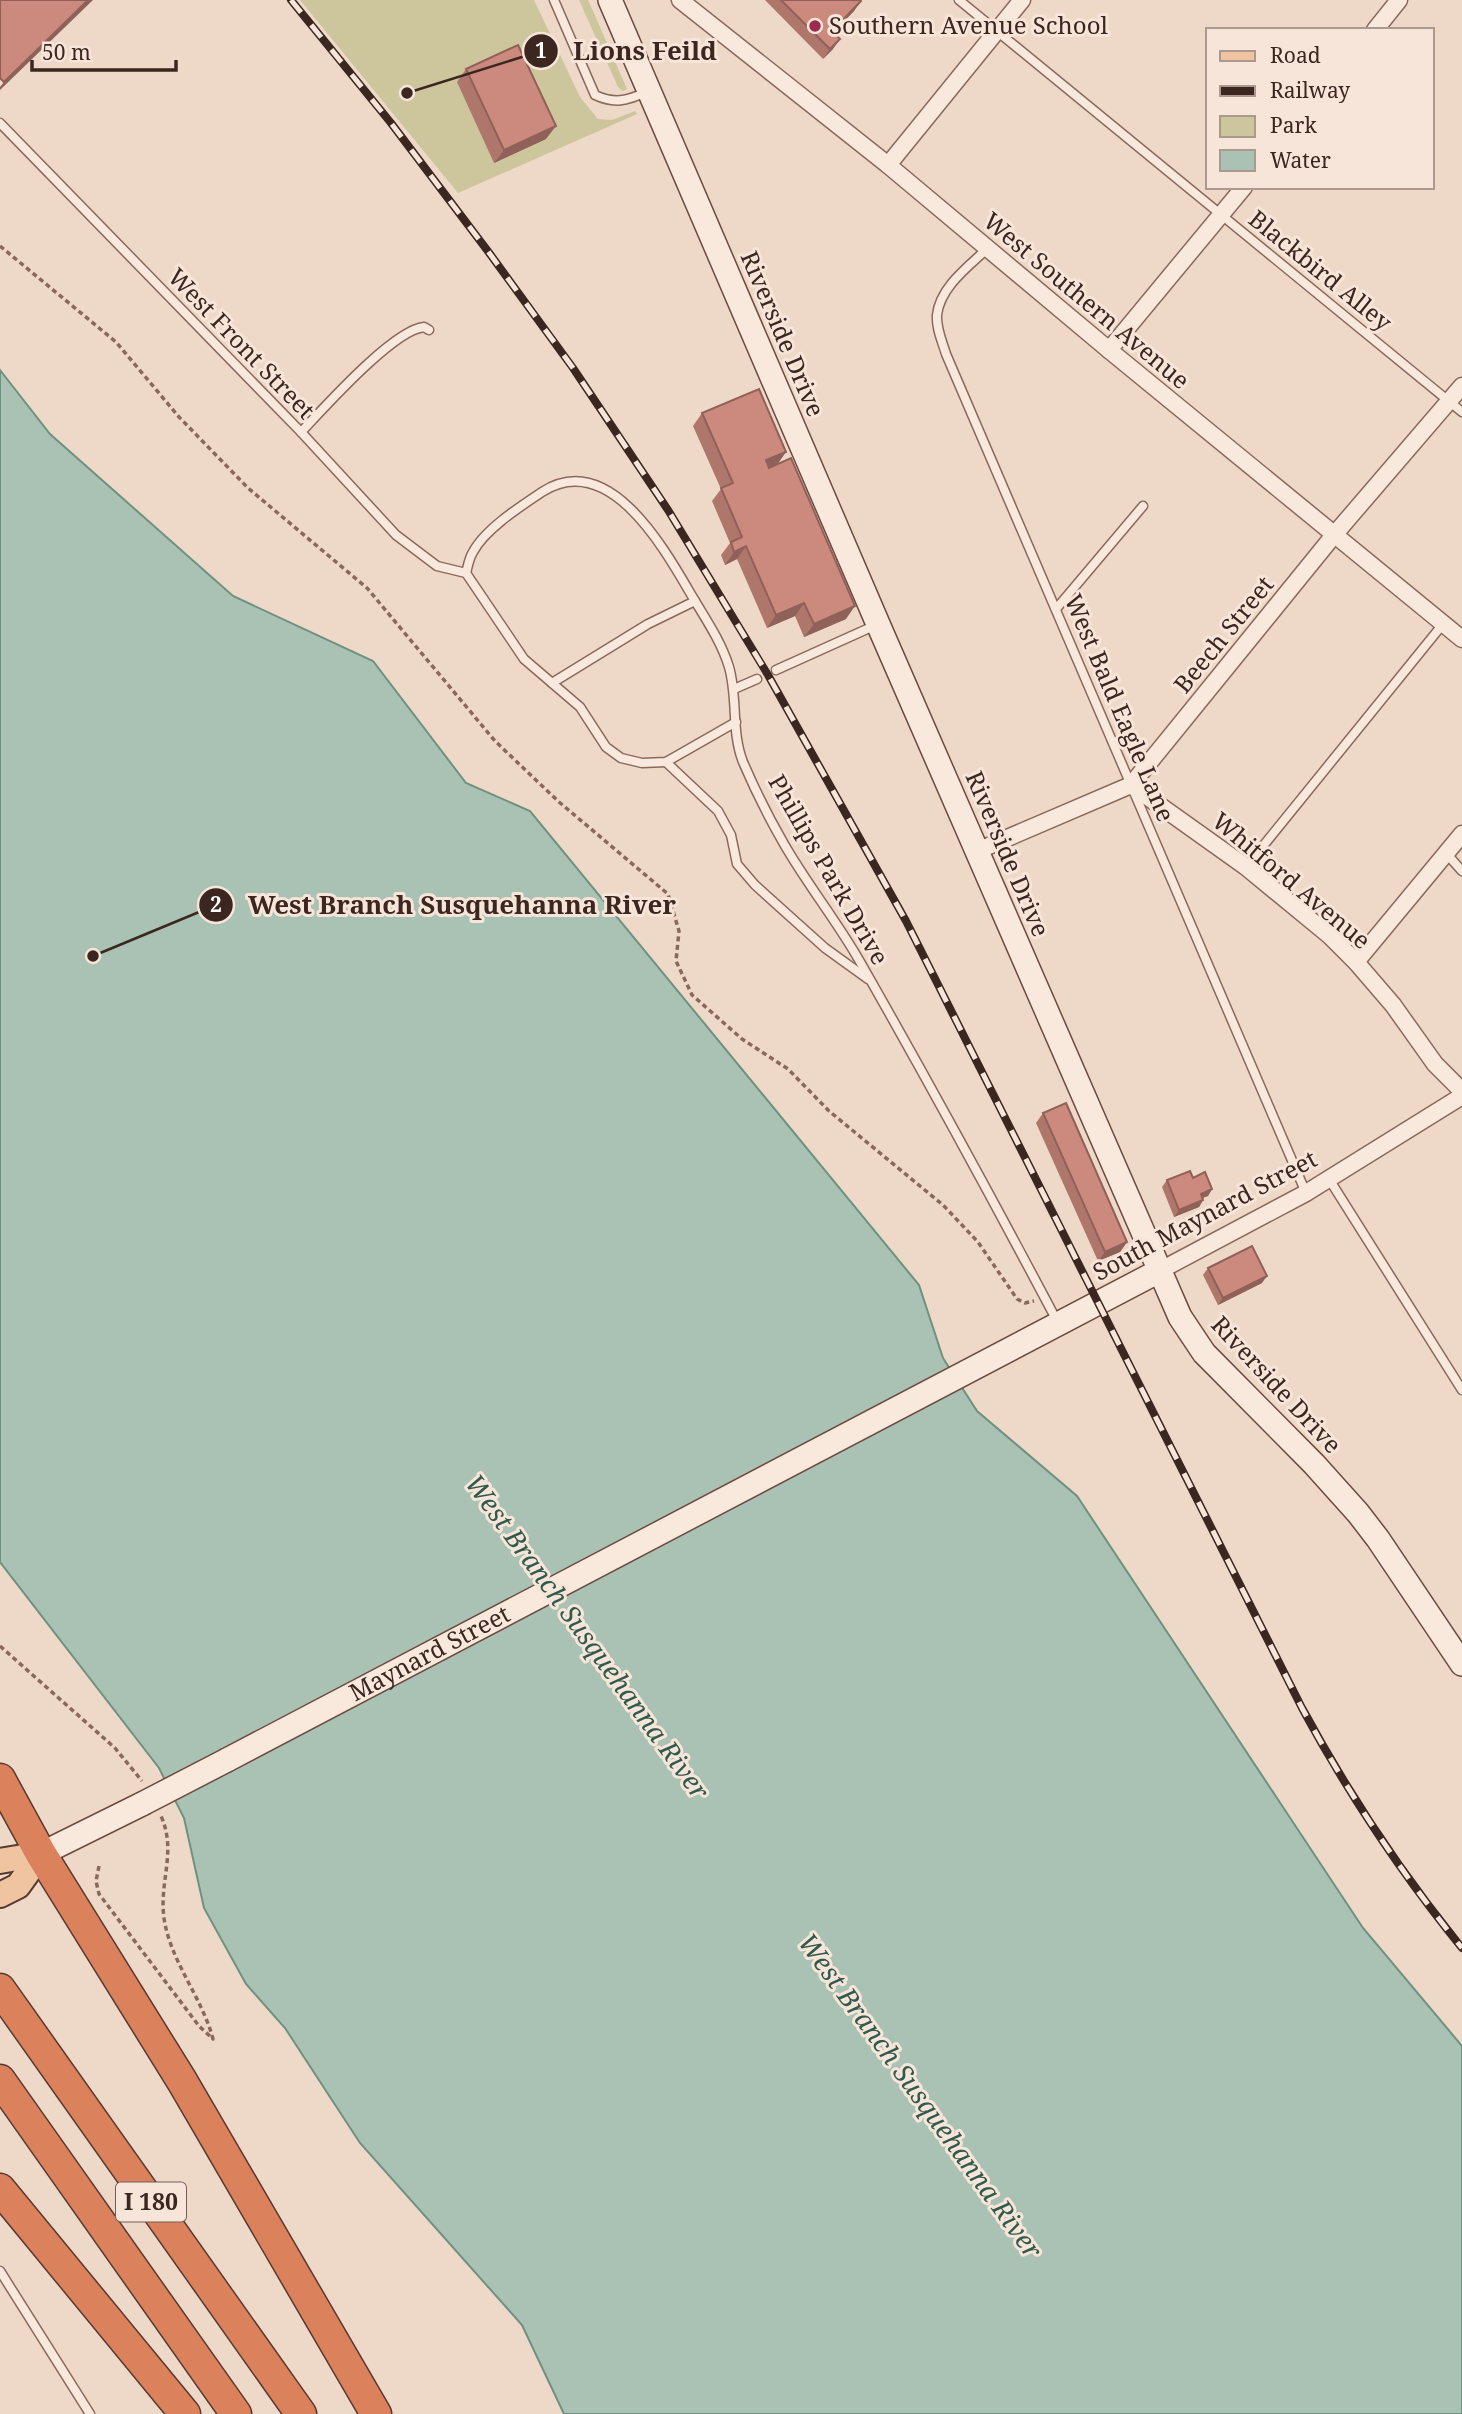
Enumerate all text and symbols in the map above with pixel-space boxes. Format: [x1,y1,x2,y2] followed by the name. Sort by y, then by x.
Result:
[829,8,1109,41] place label: Southern Avenue School
[807,18,823,34] marker: Southern Avenue School
[524,27,731,74] callout: Lions Feild
[32,28,175,72] scale bar
[1206,28,1434,189] legend
[573,32,717,68] text: Lions Feild
[535,36,547,64] text: 1
[42,38,91,66] text: 50 m
[1270,41,1321,69] text: Road
[1270,76,1350,104] text: Railway
[1270,111,1317,139] text: Park
[1270,146,1331,174] text: Water
[1242,202,1400,338] street label: Blackbird Alley
[977,204,1197,396] street label: West Southern Avenue
[734,246,833,421] street label: Riverside Drive
[161,260,323,426] street label: West Front Street
[1165,569,1280,699] street label: Beech Street
[1057,589,1183,826] street label: West Bald Eagle Lane
[959,766,1058,941] street label: Riverside Drive
[761,768,897,970] street label: Phillips Park Drive
[1206,804,1378,956] street label: Whitford Avenue
[199,882,690,929] callout: West Branch Susquehanna River
[248,886,676,922] text: West Branch Susquehanna River
[210,890,222,918] text: 2
[1086,1142,1322,1288] street label: South Maynard Street
[1205,1308,1350,1460] street label: Riverside Drive
[458,1467,719,1807] water label: West Branch Susquehanna River
[343,1596,515,1708] street label: Maynard Street
[791,1926,1052,2266] water label: West Branch Susquehanna River
[116,2182,186,2222] road number: I 180

